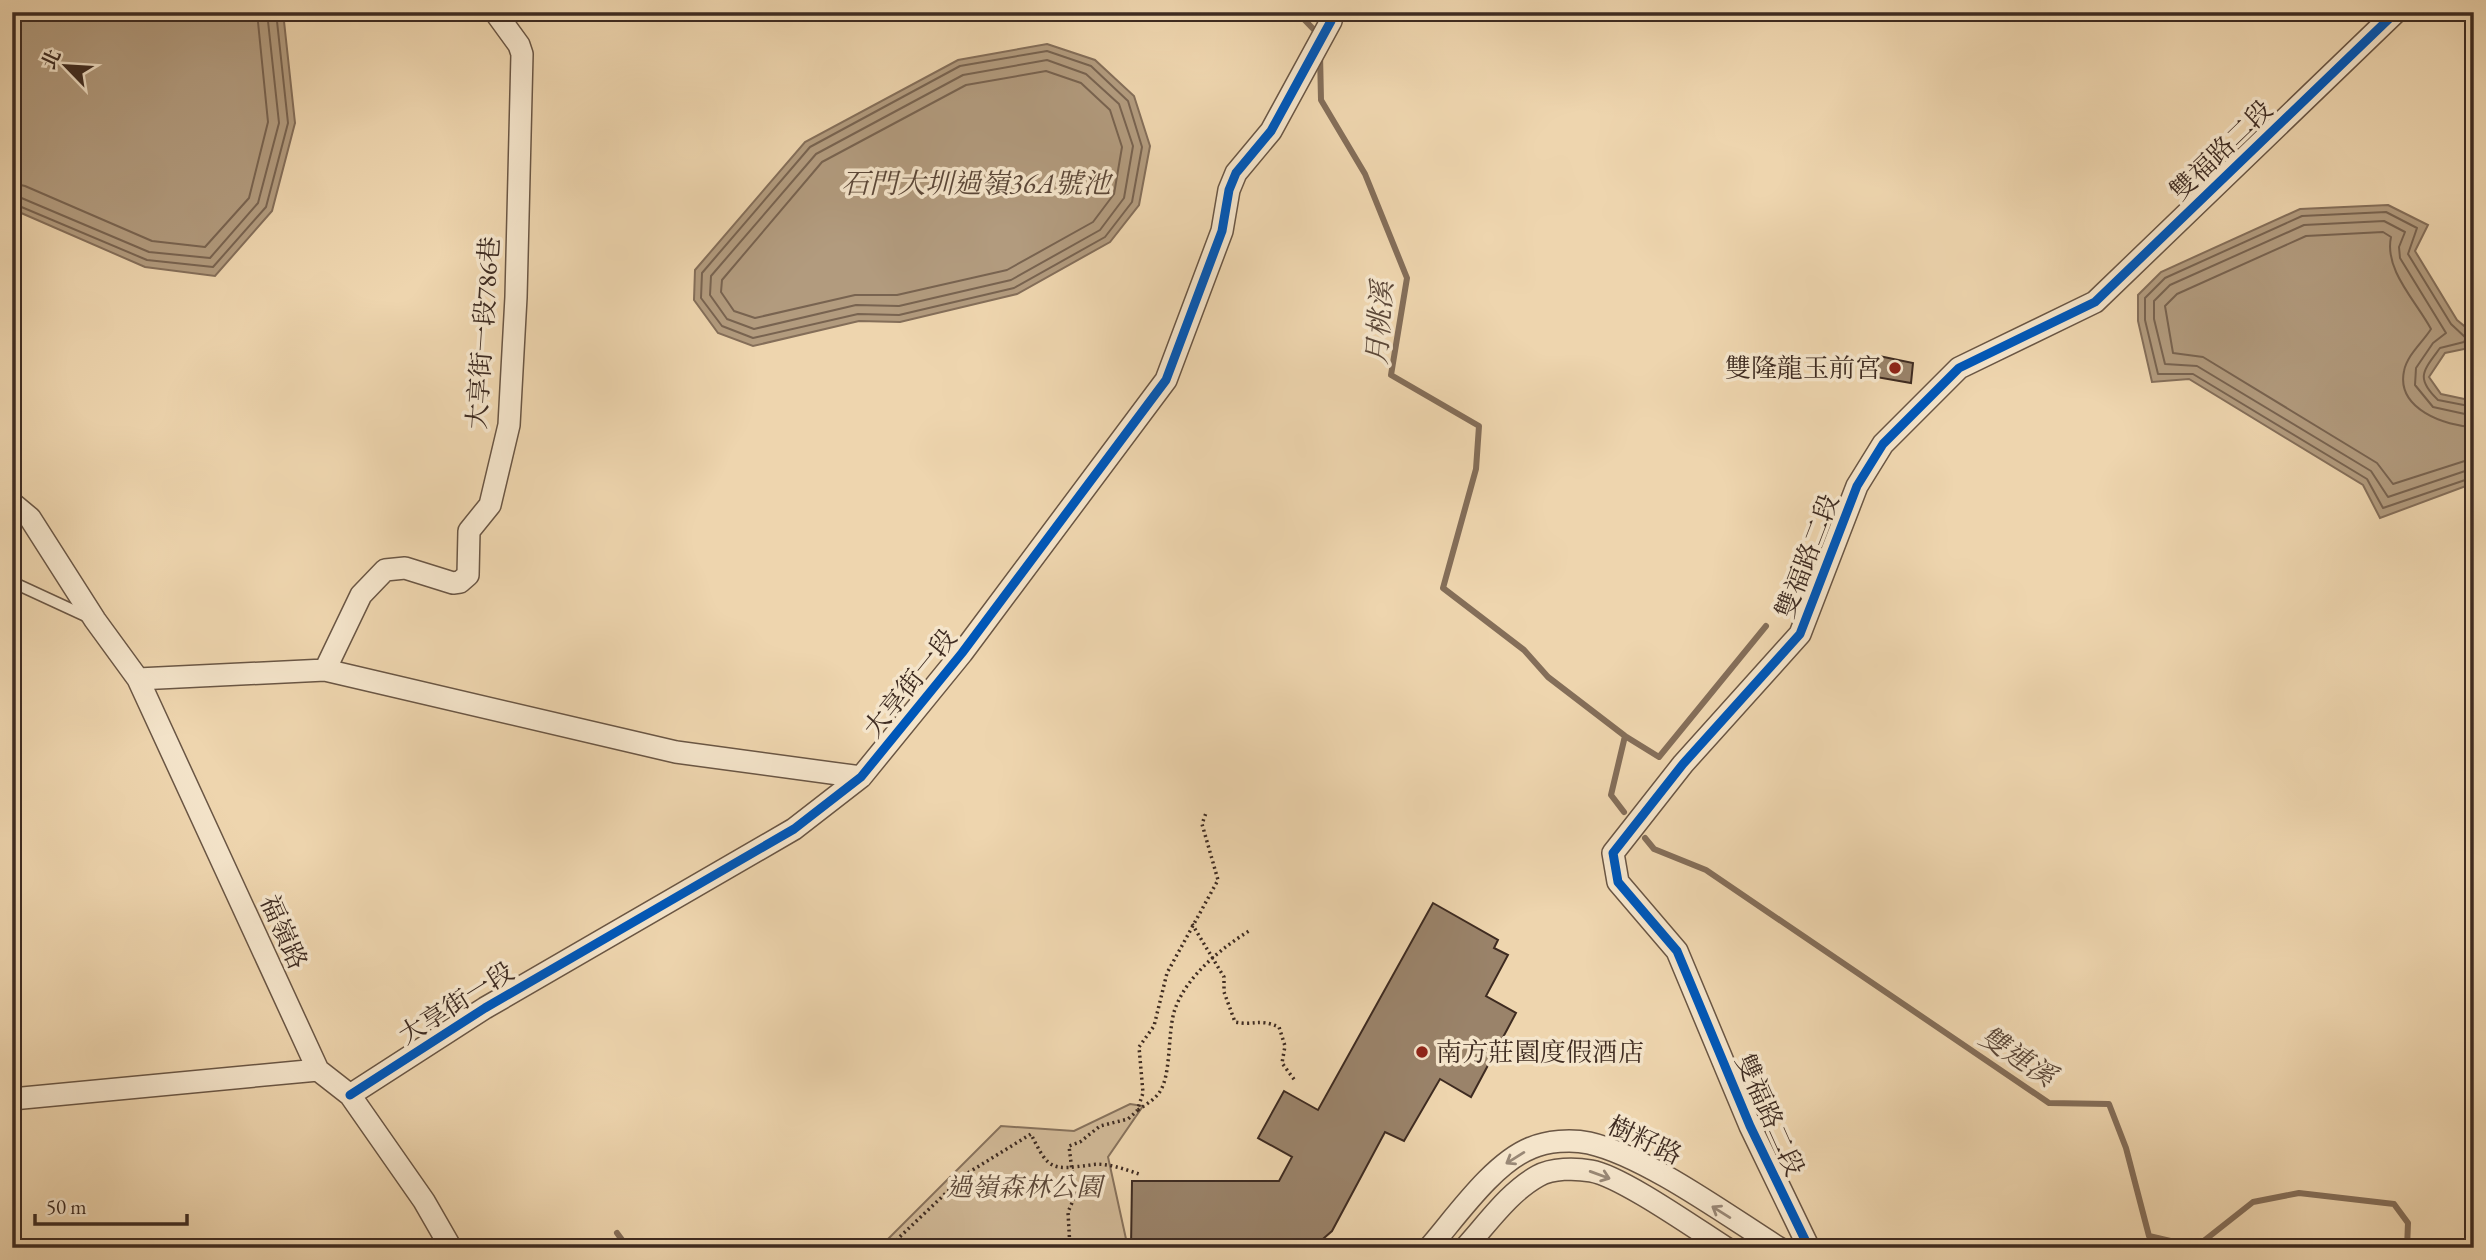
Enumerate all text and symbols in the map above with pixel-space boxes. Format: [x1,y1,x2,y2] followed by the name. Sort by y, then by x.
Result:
[32,32,102,102] north arrow
[36,45,66,73] text: 北
[2162,93,2280,207] street label: 雙福路二段
[841,165,1114,201] water label: 石門大圳過嶺36A號池
[459,235,507,431] street label: 大享街一段786巷
[1358,277,1400,366] water label: 月桃溪
[1725,351,1881,385] place label: 雙隆龍玉前宮
[1887,360,1903,376] marker: 雙隆龍玉前宮
[1768,489,1846,623] street label: 雙福路二段
[856,622,964,744] street label: 大享街一段
[253,889,315,975] street label: 福嶺路
[392,954,520,1052] street label: 大享街一段
[1973,1018,2066,1096] water label: 雙連溪
[1436,1035,1644,1069] place label: 南方莊園度假酒店
[1414,1044,1430,1060] marker: 南方莊園度假酒店
[1728,1049,1812,1181] street label: 雙福路二段
[1602,1108,1688,1172] street label: 樹籽路
[1505,1151,1525,1165] one-way arrow
[946,1170,1106,1204] park label: 過嶺森林公園
[1588,1170,1610,1182] one-way arrow
[35,1183,187,1227] scale bar
[46,1193,87,1220] text: 50 m
[1712,1205,1732,1219] one-way arrow

